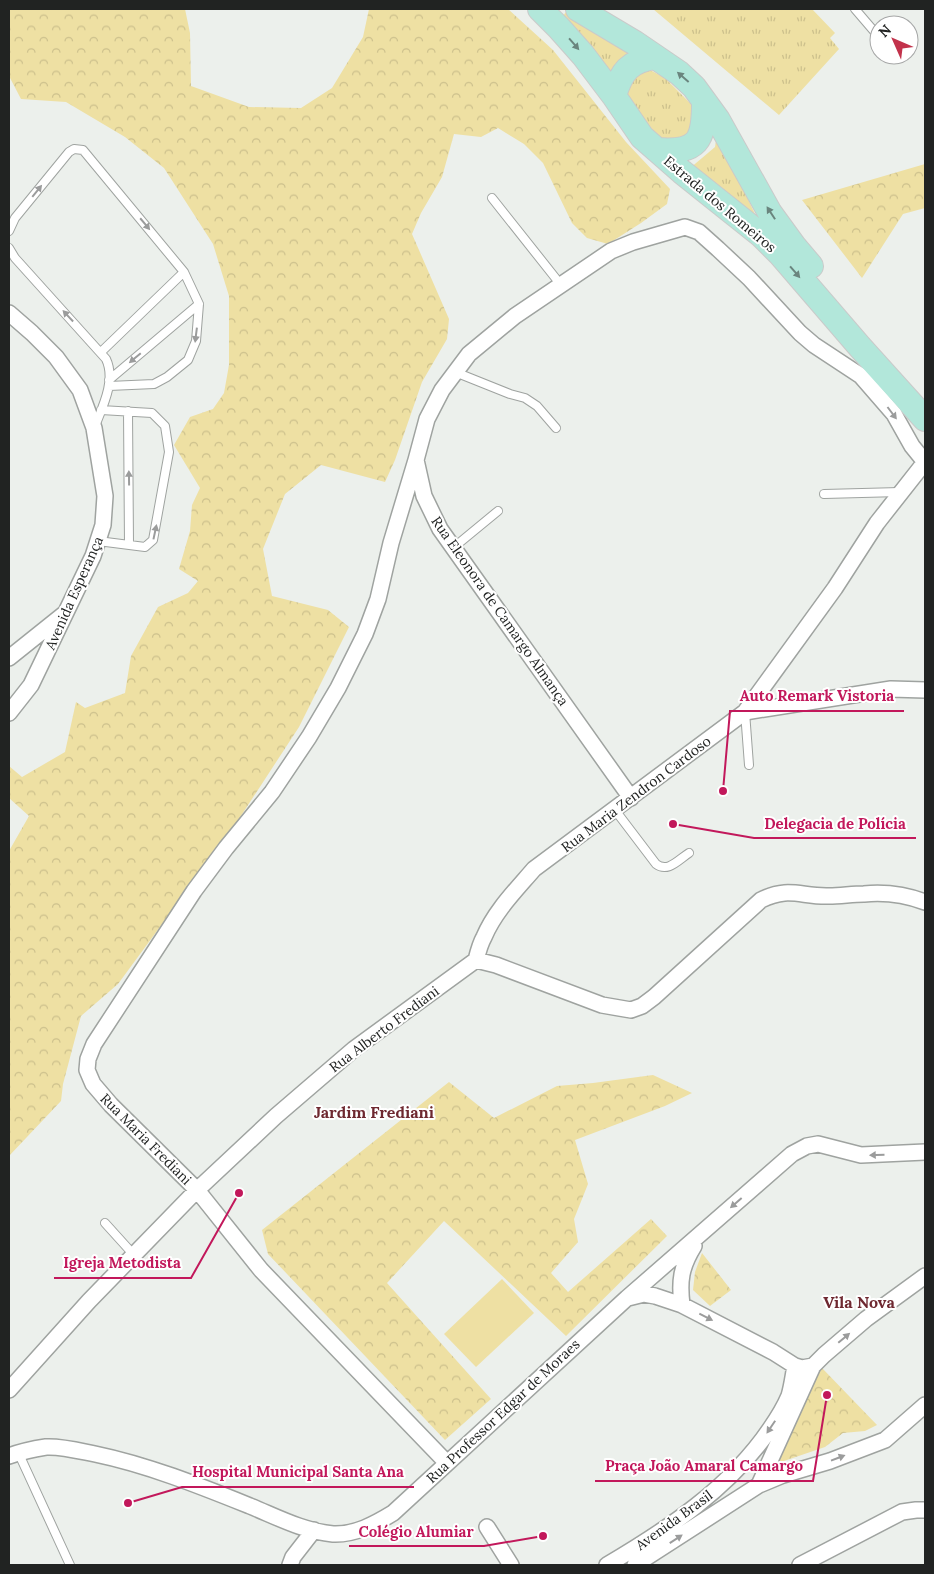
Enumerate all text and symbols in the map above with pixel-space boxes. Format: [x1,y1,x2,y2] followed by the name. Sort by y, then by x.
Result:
[869,15,919,65] north arrow
[875,20,895,41] text: N
[568,38,579,51] one-way arrow
[677,71,689,83] one-way arrow
[660,152,780,256] street label: Estrada dos Romeiros
[32,185,42,198] one-way arrow
[766,206,775,219] one-way arrow
[139,218,150,231] one-way arrow
[789,265,801,277] one-way arrow
[62,310,74,322] one-way arrow
[192,327,200,343] one-way arrow
[129,352,142,363] one-way arrow
[887,406,897,420] one-way arrow
[124,470,132,486] one-way arrow
[427,513,573,709] street label: Rua Eleonora de Camargo Almança
[151,525,159,540] one-way arrow
[41,533,107,653] street label: Avenida Esperança
[730,681,904,711] callout: Auto Remark Vistoria
[740,686,894,705] text: Auto Remark Vistoria
[558,732,714,856] street label: Rua Maria Zendron Cardoso
[754,808,916,838] callout: Delegacia de Polícia
[764,814,906,833] text: Delegacia de Polícia
[326,982,442,1076] street label: Rua Alberto Frediani
[96,1089,196,1189] street label: Rua Maria Frediani
[314,1102,434,1122] district label: Jardim Frediani
[868,1151,884,1159] one-way arrow
[731,1197,743,1209] one-way arrow
[54,1248,191,1278] callout: Igreja Metodista
[63,1253,181,1272] text: Igreja Metodista
[823,1292,895,1312] district label: Vila Nova
[698,1313,713,1321] one-way arrow
[837,1332,850,1343] one-way arrow
[422,1335,584,1487] street label: Rua Professor Edgar de Moraes
[766,1420,776,1434] one-way arrow
[595,1451,813,1481] callout: Praça João Amaral Camargo
[831,1453,845,1461] one-way arrow
[605,1456,804,1475] text: Praça João Amaral Camargo
[182,1457,414,1487] callout: Hospital Municipal Santa Ana
[192,1462,404,1481] text: Hospital Municipal Santa Ana
[631,1486,716,1555] street label: Avenida Brasil
[349,1516,484,1546] callout: Colégio Alumiar
[358,1522,474,1541] text: Colégio Alumiar
[670,1534,683,1544] one-way arrow

